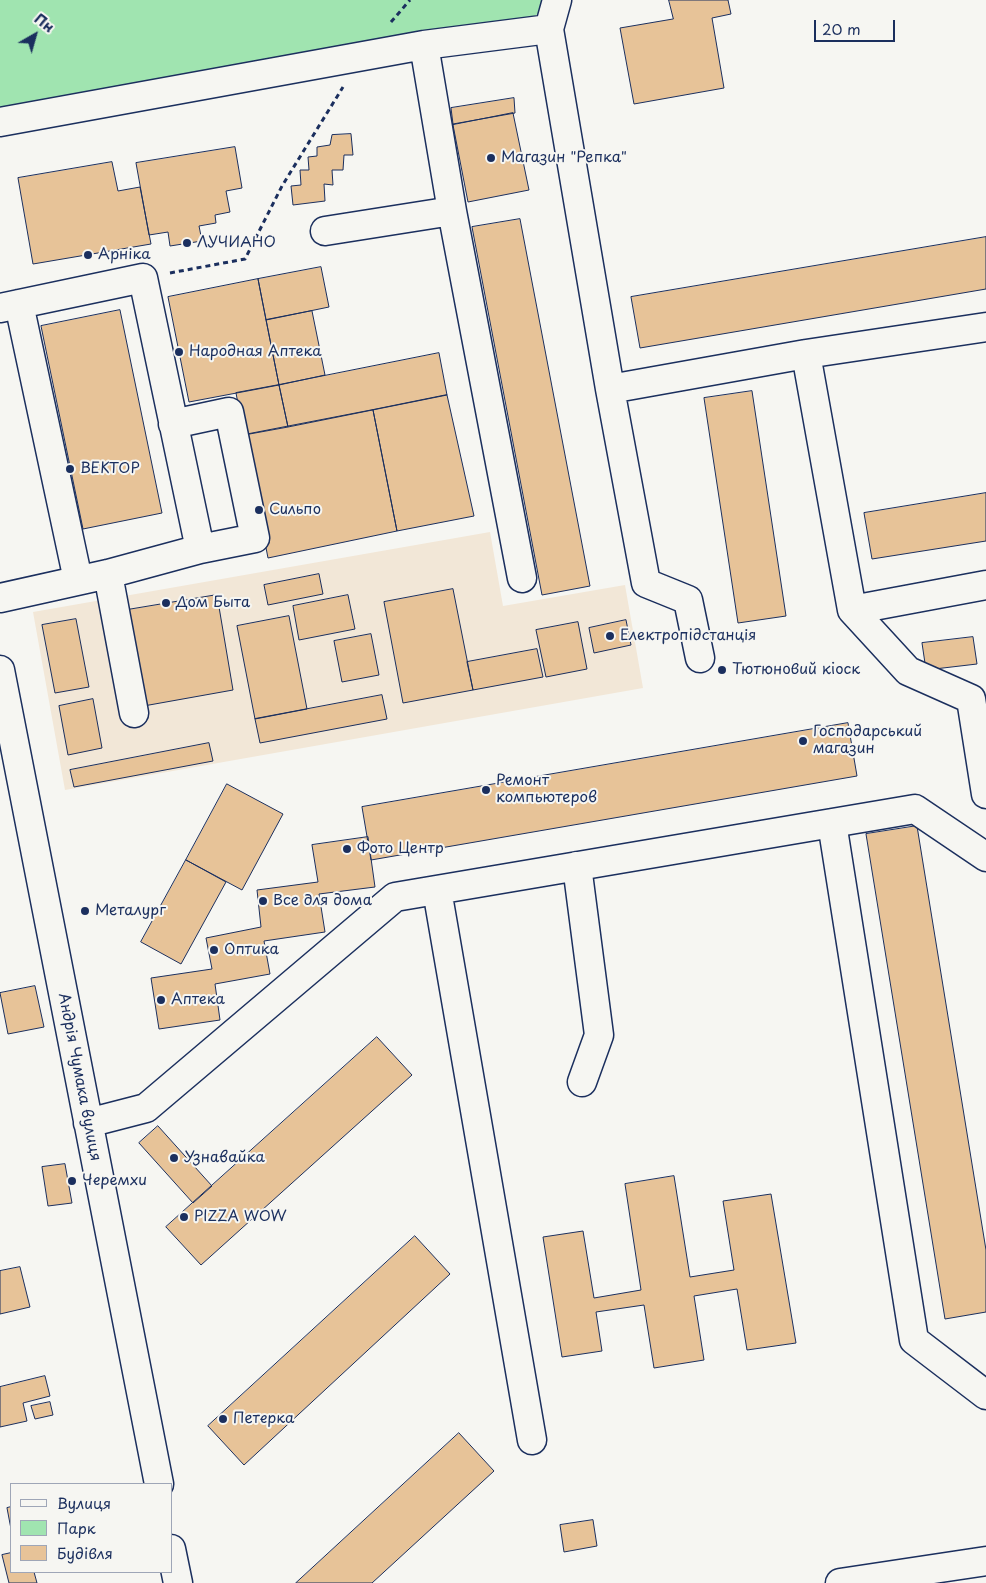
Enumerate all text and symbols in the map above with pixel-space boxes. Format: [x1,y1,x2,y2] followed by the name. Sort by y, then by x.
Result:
[30,8,59,37] text: Пн
[10,10,60,60] north arrow
[816,10,897,42] scale bar
[822,17,861,40] text: 20 m
[501,149,627,167] place label: Магазин "Репка"
[485,152,497,164] marker: Магазин "Репка"
[197,234,276,252] place label: ЛУЧИАНО
[181,237,193,249] marker: ЛУЧИАНО
[98,246,150,264] place label: Арніка
[82,249,94,261] marker: Арніка
[189,343,322,361] place label: Народная Аптека
[173,346,185,358] marker: Народная Аптека
[80,460,140,478] place label: ВЕКТОР
[64,463,76,475] marker: ВЕКТОР
[269,501,321,519] place label: Сильпо
[253,504,265,516] marker: Сильпо
[176,594,250,612] place label: Дом Быта
[160,597,172,609] marker: Дом Быта
[620,627,756,645] place label: Електропідстанція
[604,630,616,642] marker: Електропідстанція
[732,661,860,679] place label: Тютюновий кіоск
[716,664,728,676] marker: Тютюновий кіоск
[813,723,922,758] place label: Господарський магазин
[797,735,809,747] marker: Господарський магазин
[496,772,597,807] place label: Ремонт компьютеров
[480,784,492,796] marker: Ремонт компьютеров
[357,840,444,858] place label: Фото Центр
[341,843,353,855] marker: Фото Центр
[273,892,372,910] place label: Все для дома
[257,895,269,907] marker: Все для дома
[95,902,166,920] place label: Металург
[79,905,91,917] marker: Металург
[224,941,279,959] place label: Оптика
[208,944,220,956] marker: Оптика
[54,991,104,1163] street label: Андрія Чумака вулиця
[171,991,225,1009] place label: Аптека
[155,994,167,1006] marker: Аптека
[184,1149,265,1167] place label: Узнавайка
[168,1152,180,1164] marker: Узнавайка
[82,1172,147,1190] place label: Черемхи
[66,1175,78,1187] marker: Черемхи
[194,1208,287,1226] place label: PIZZA WOW
[178,1211,190,1223] marker: PIZZA WOW
[233,1410,294,1428] place label: Петерка
[217,1413,229,1425] marker: Петерка
[10,1483,172,1573] legend
[57,1491,111,1514] text: Вулиця
[57,1516,96,1539] text: Парк
[57,1541,113,1564] text: Будівля

